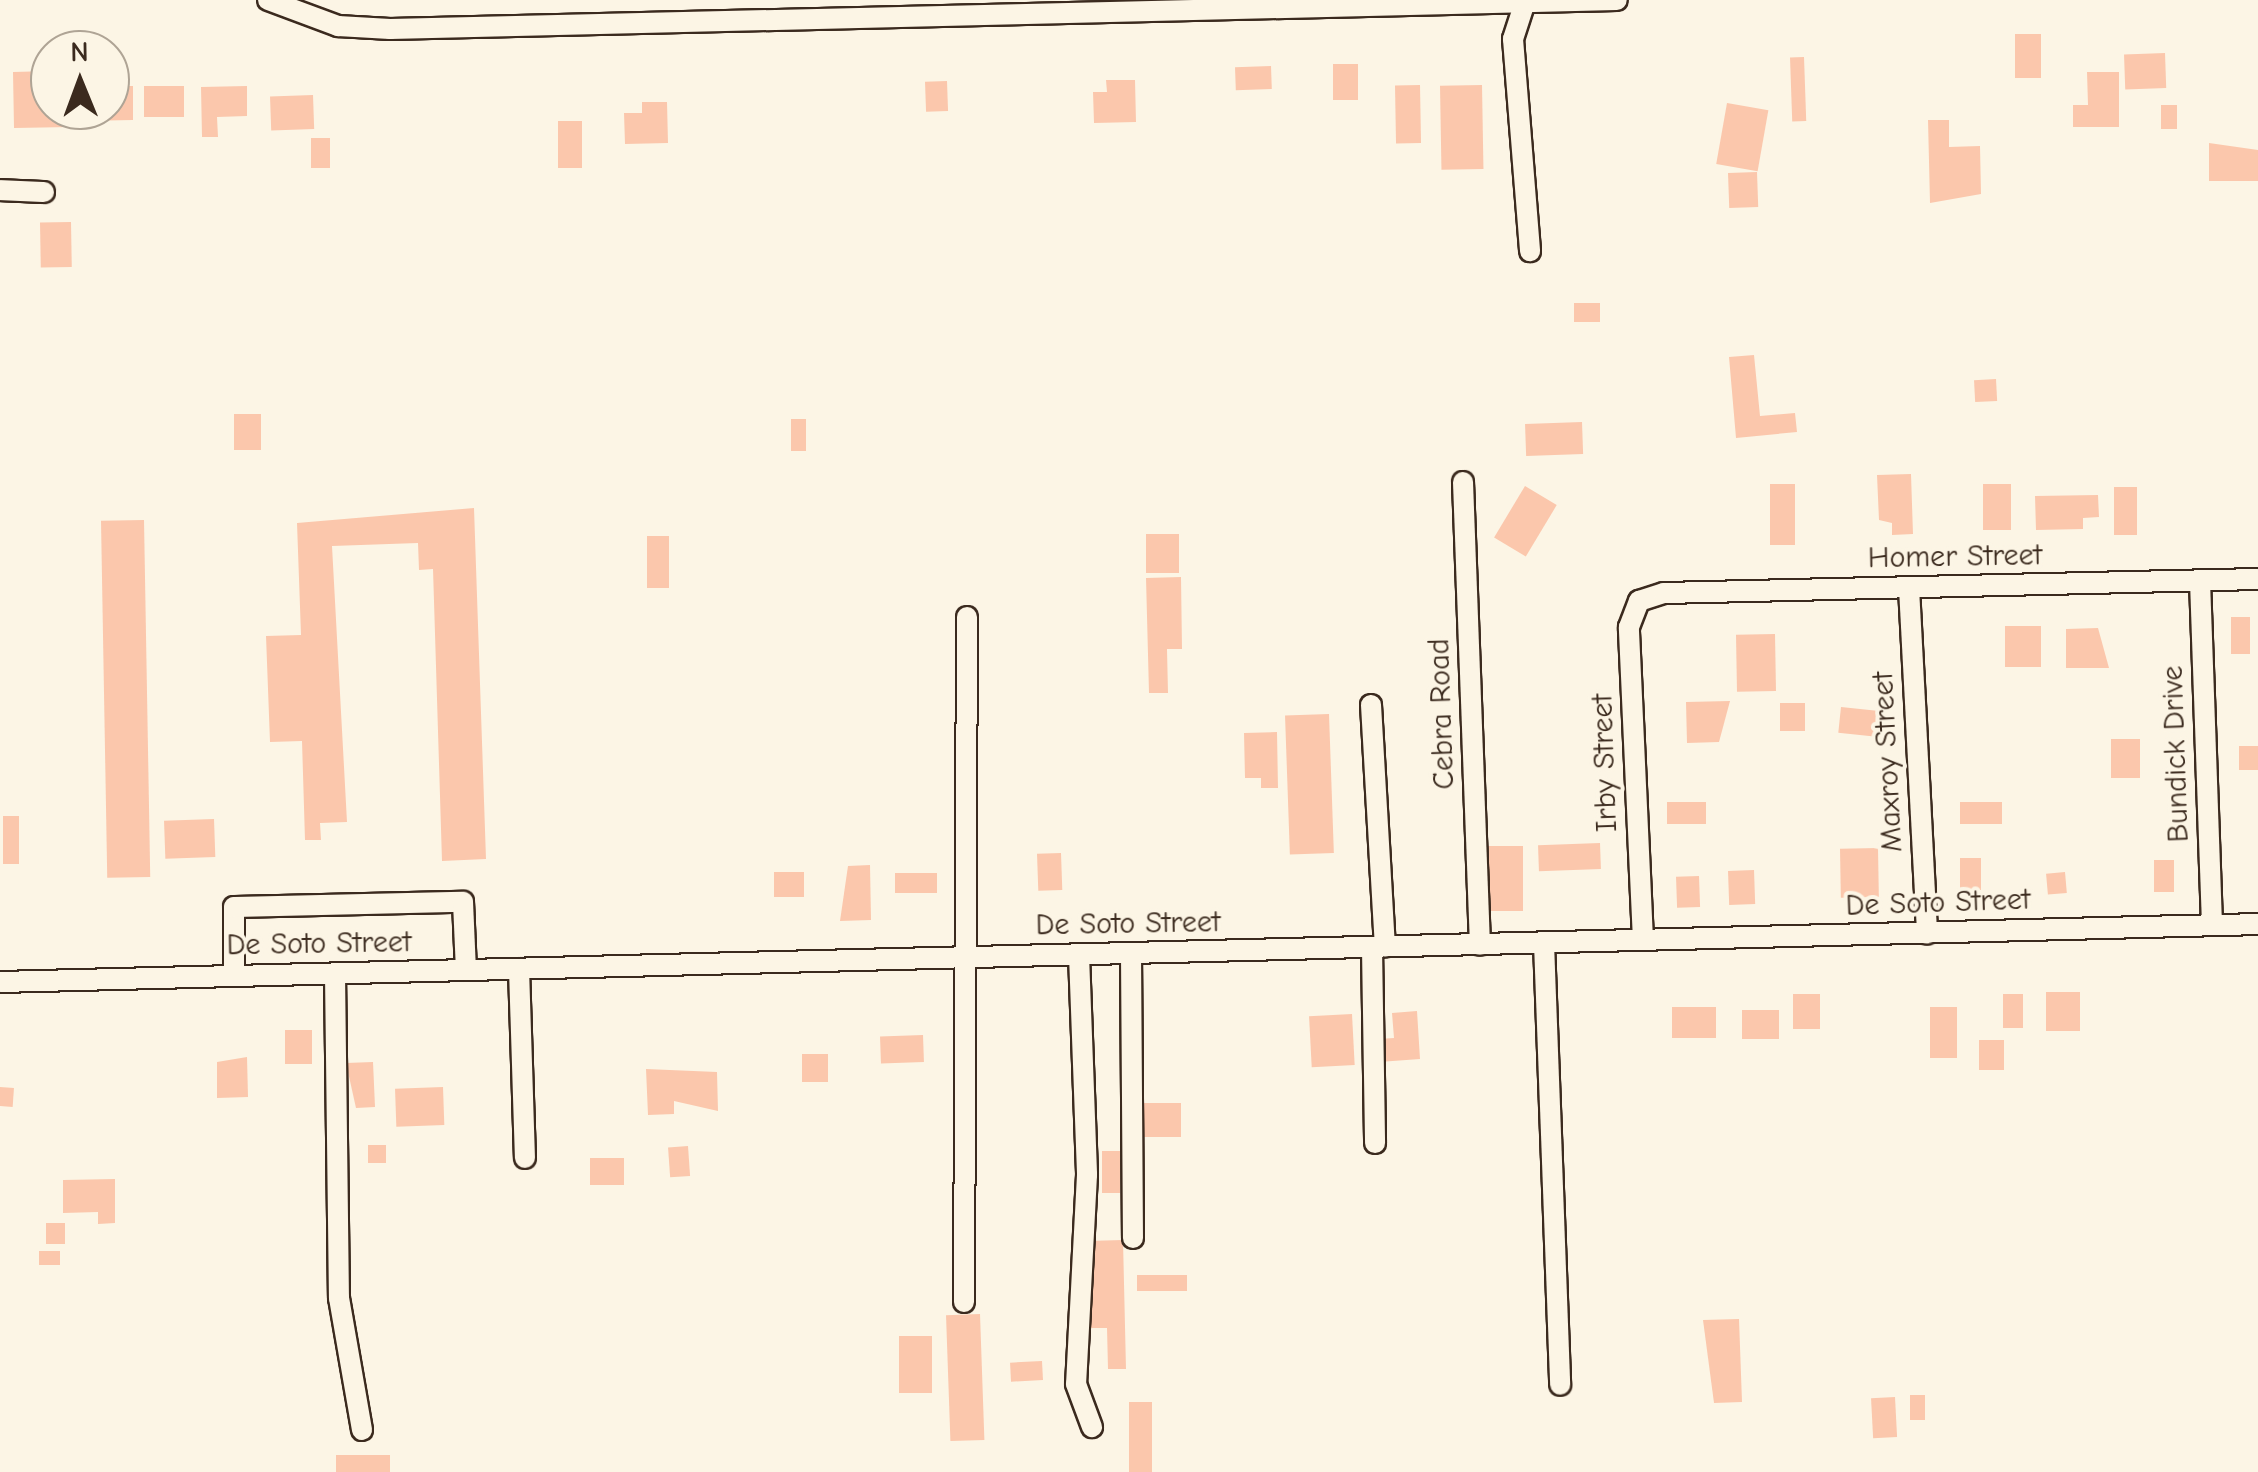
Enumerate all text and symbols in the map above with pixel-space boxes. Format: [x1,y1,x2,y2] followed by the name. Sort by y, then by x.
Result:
[30,30,130,130] north arrow
[70,36,89,68] text: N
[1867,537,2043,577] street label: Homer Street
[1421,638,1463,790] street label: Cebra Road
[2155,665,2197,843] street label: Bundick Drive
[1865,671,1911,853] street label: Maxroy Street
[1585,693,1625,833] street label: Irby Street
[1845,882,2031,924] street label: De Soto Street
[1035,904,1221,944] street label: De Soto Street
[226,924,412,964] street label: De Soto Street

